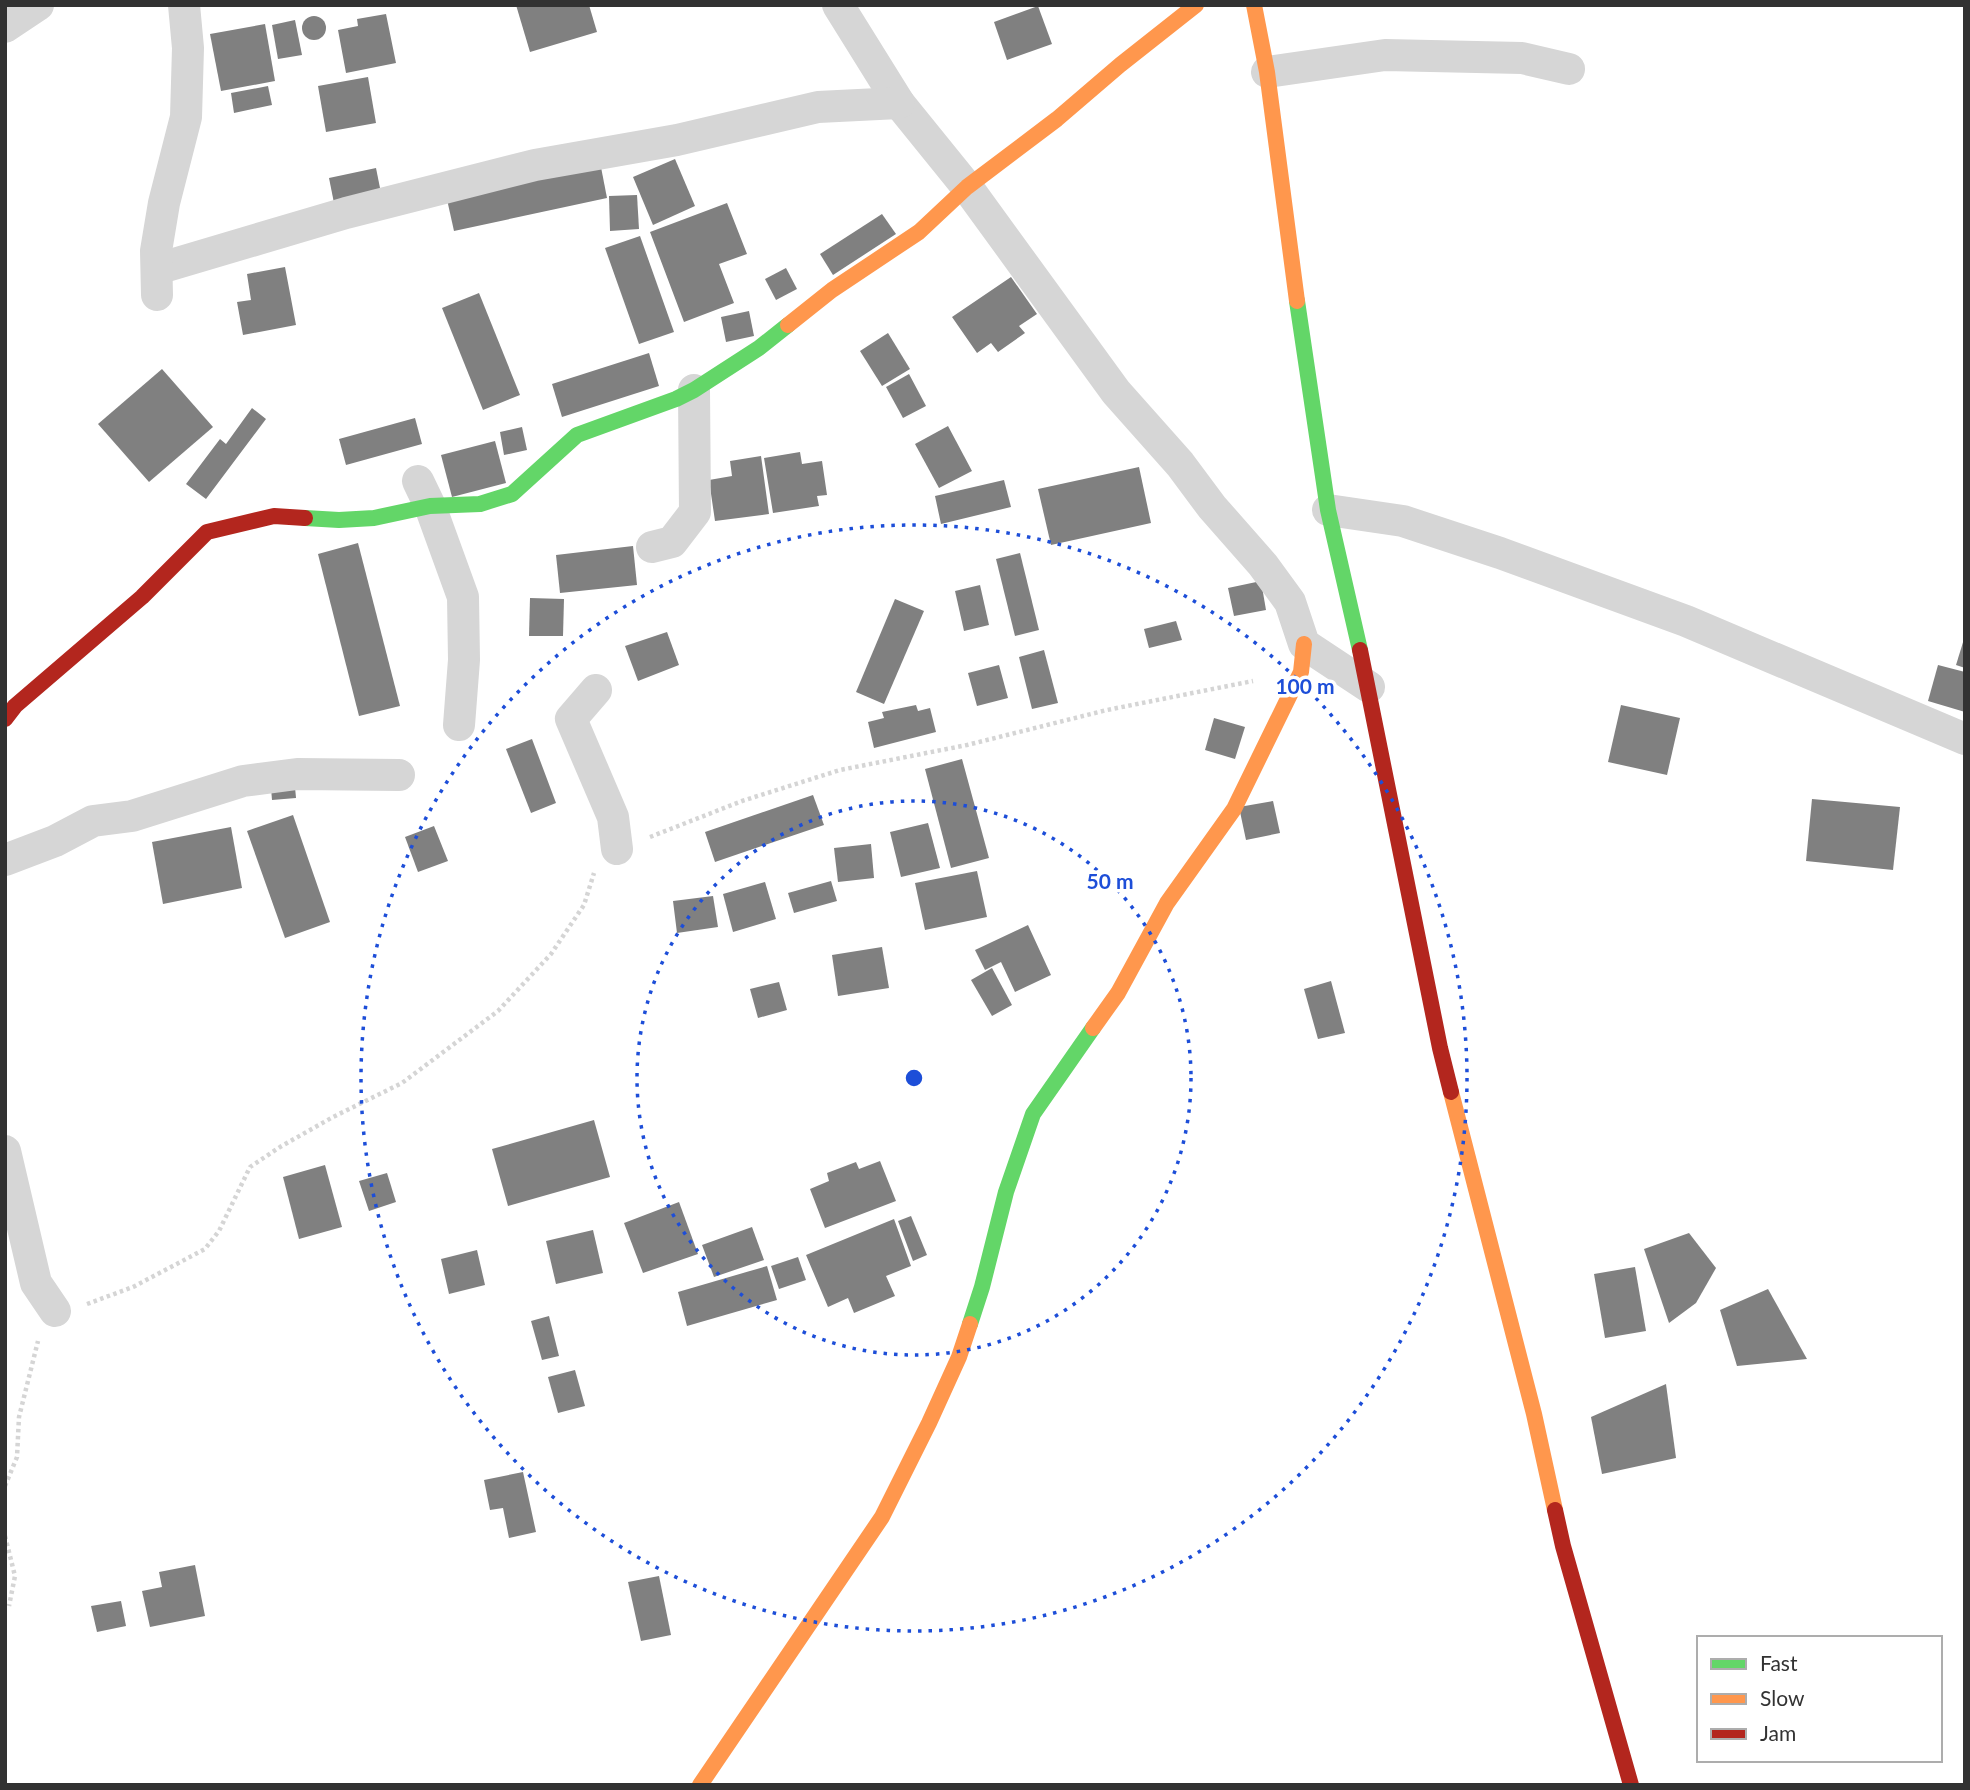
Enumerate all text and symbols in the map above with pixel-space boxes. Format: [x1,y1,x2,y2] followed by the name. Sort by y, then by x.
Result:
[1275,673,1335,698] text: 100 m
[1086,868,1134,893] text: 50 m
[902,1066,926,1090] centre of rings
[1697,1636,1942,1762] legend
[1760,1650,1798,1675] text: Fast
[1760,1685,1805,1710] text: Slow
[1760,1720,1796,1745] text: Jam

